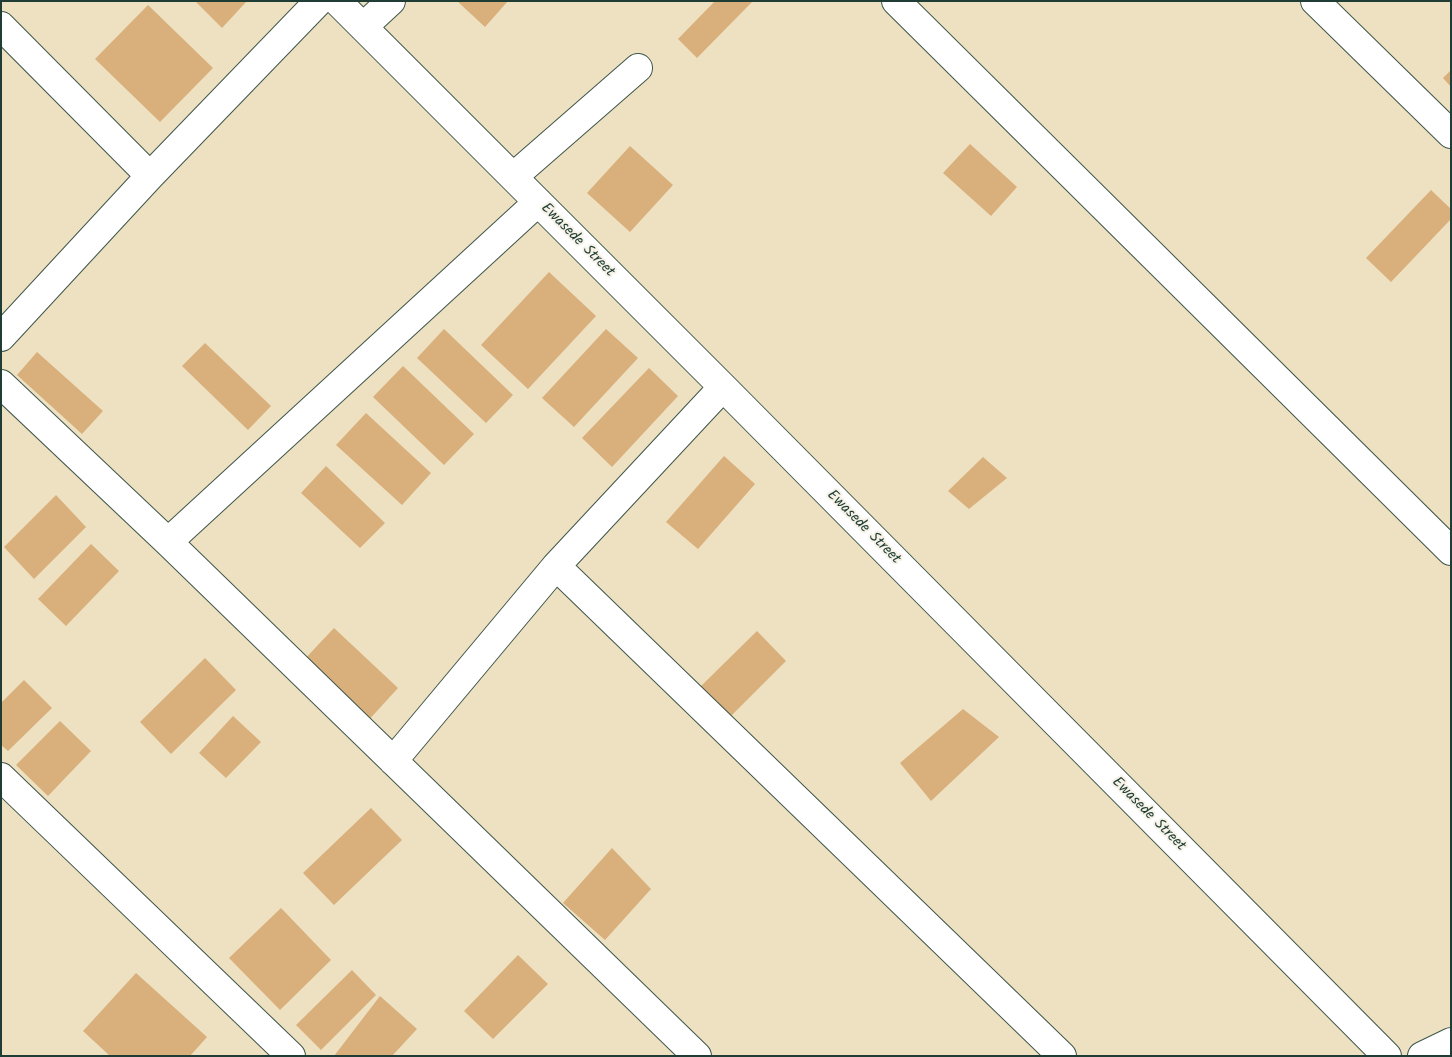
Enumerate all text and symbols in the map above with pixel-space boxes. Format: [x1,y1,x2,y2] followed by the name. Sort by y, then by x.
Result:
[536,200,618,282] street label: Ewasede Street
[822,487,904,569] street label: Ewasede Street
[1107,774,1189,856] street label: Ewasede Street

